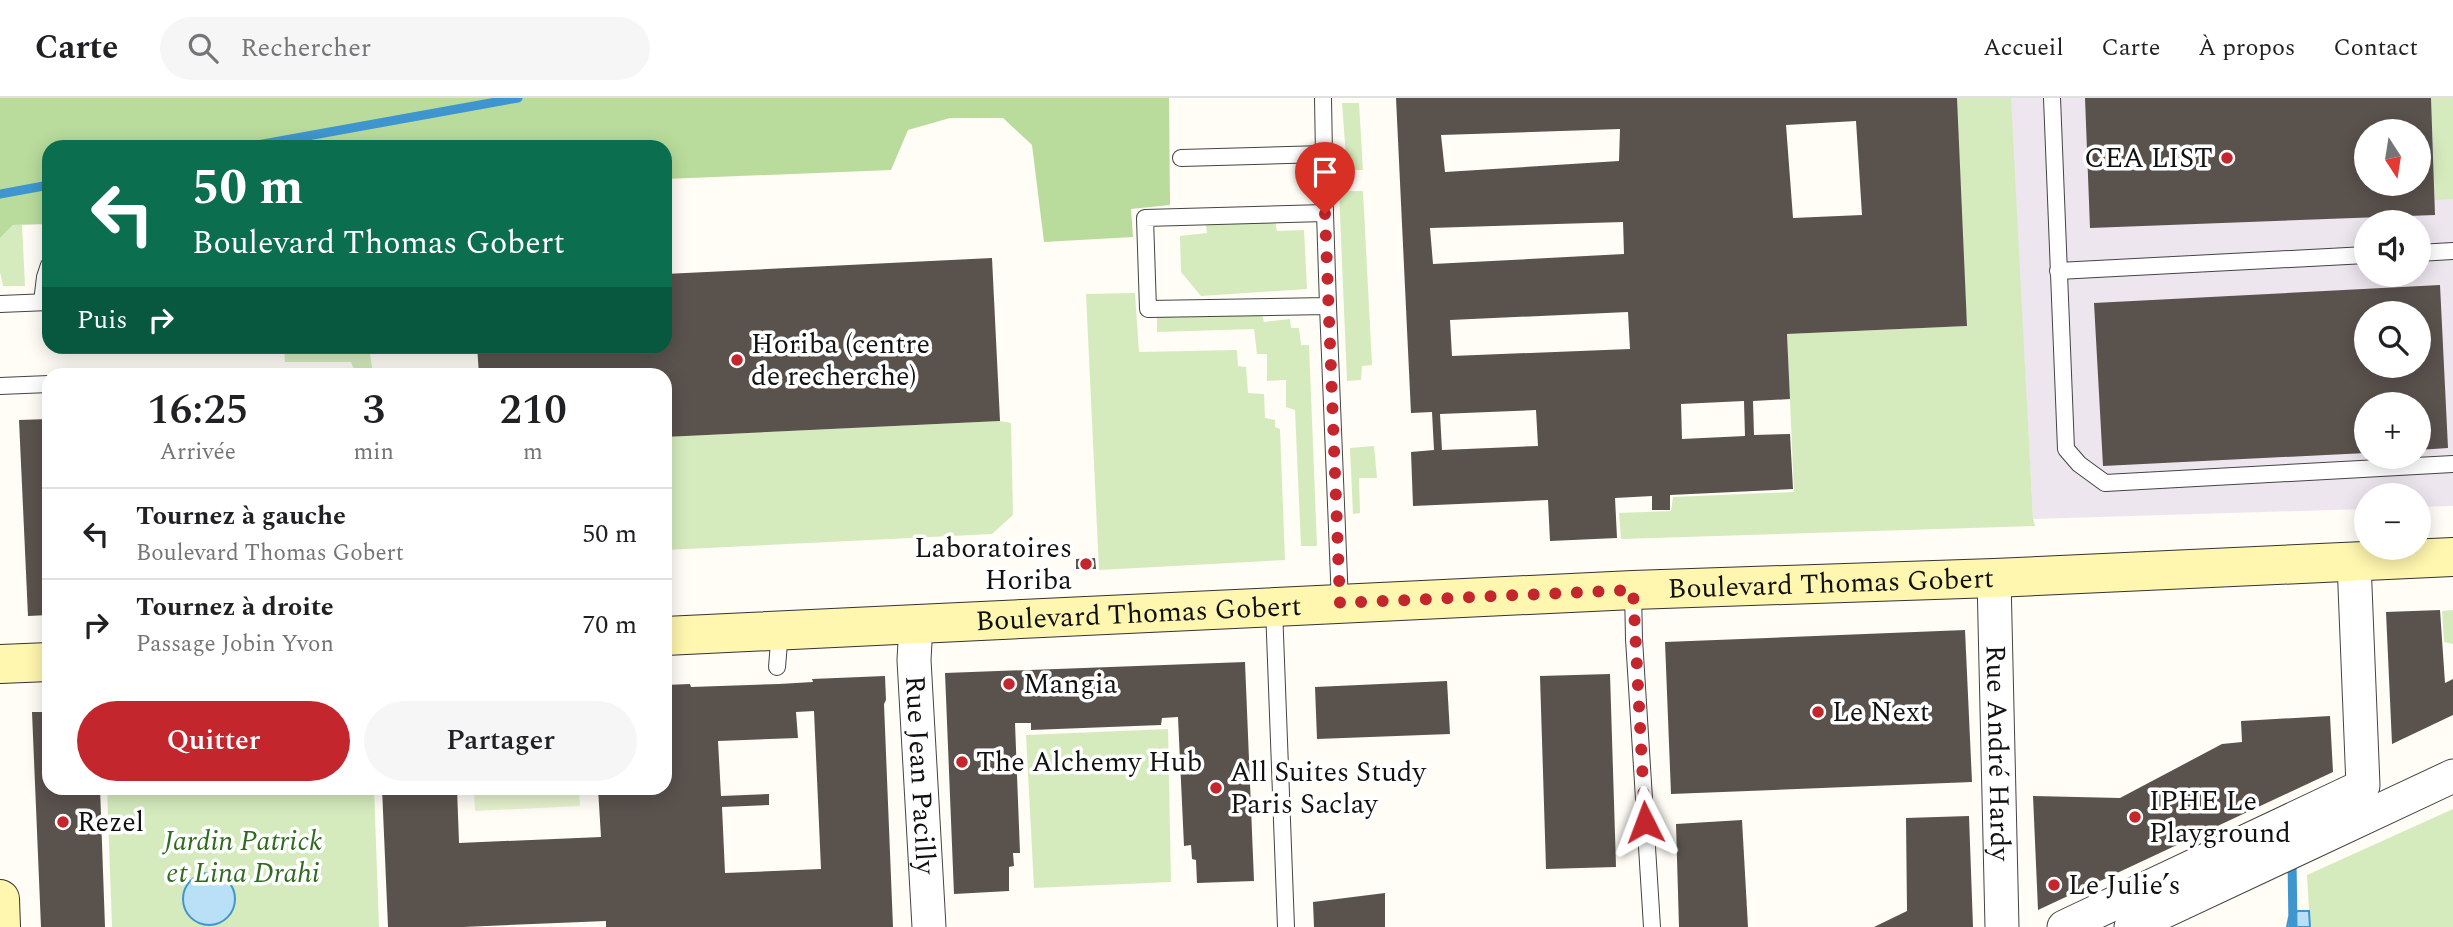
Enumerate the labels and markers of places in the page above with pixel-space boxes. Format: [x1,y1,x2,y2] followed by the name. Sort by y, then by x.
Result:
[2084,137,2213,180] place label: CEA LIST
[1295,142,1355,214] pin
[2219,150,2235,166] marker: CEA LIST
[751,323,930,398] place label: Horiba (centre de recherche)
[729,352,745,368] marker: Horiba (centre de recherche)
[914,527,1072,602] place label: Laboratoires Horiba
[1078,556,1094,572] marker: Laboratoires Horiba
[1023,663,1118,706] place label: Mangia
[1001,676,1017,692] marker: Mangia
[1832,691,1930,734] place label: Le Next
[1810,704,1826,720] marker: Le Next
[976,741,1202,784] place label: The Alchemy Hub
[1230,751,1428,826] place label: All Suites Study Paris Saclay
[954,754,970,770] marker: The Alchemy Hub
[1208,780,1224,796] marker: All Suites Study Paris Saclay
[2149,780,2291,855] place label: IPHE Le Playground
[77,801,144,844] place label: Rezel
[2127,809,2143,825] marker: IPHE Le Playground
[55,814,71,830] marker: Rezel
[2068,864,2181,907] place label: Le Julie’s
[2046,877,2062,893] marker: Le Julie’s

